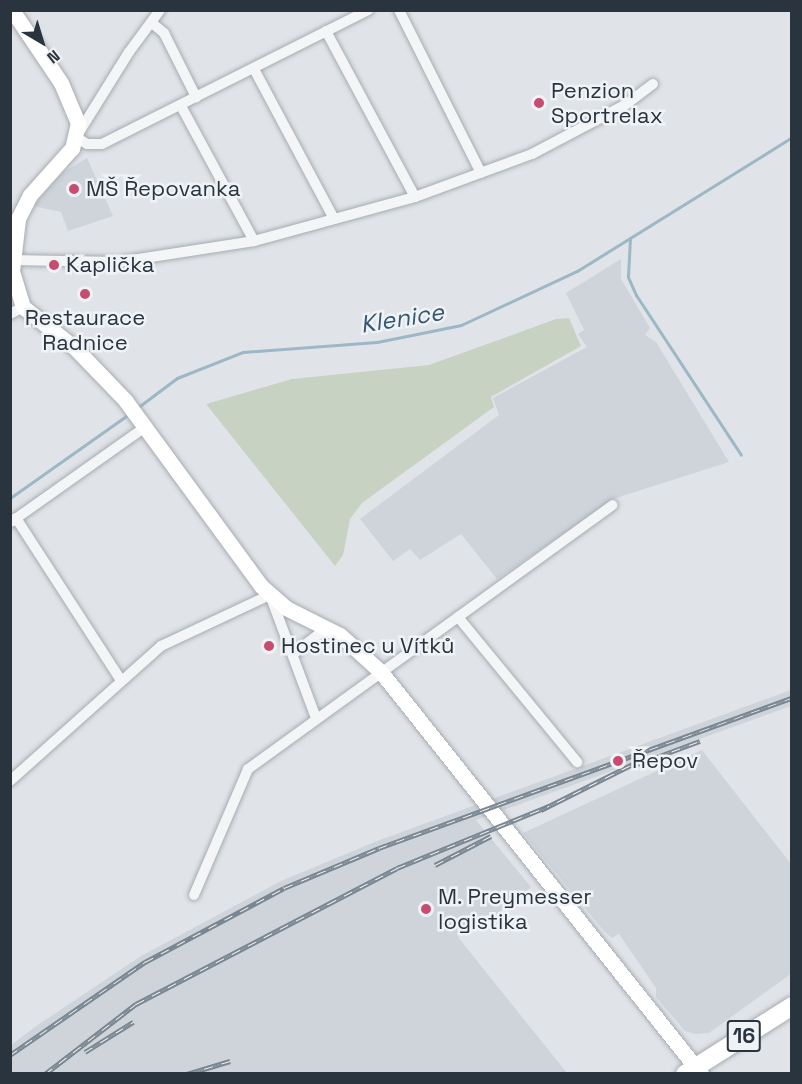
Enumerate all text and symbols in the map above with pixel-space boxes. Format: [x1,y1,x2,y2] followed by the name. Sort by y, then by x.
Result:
[12,12,72,72] north arrow
[43,45,64,68] text: N
[551,77,663,128] place label: Penzion Sportrelax
[532,96,546,110] marker: Penzion Sportrelax
[86,176,240,202] place label: MŠ Řepovanka
[67,182,81,196] marker: MŠ Řepovanka
[66,252,154,278] place label: Kaplička
[47,258,61,272] marker: Kaplička
[78,287,92,301] marker: Restaurace Radnice
[358,297,446,339] water label: Klenice
[25,304,145,356] place label: Restaurace Radnice
[281,633,455,659] place label: Hostinec u Vítků
[262,639,276,653] marker: Hostinec u Vítků
[632,748,698,774] place label: Řepov
[609,752,627,770] marker: Řepov
[438,883,592,934] place label: M. Preymesser logistika
[419,902,433,916] marker: M. Preymesser logistika
[726,1018,762,1054] road number: 16

